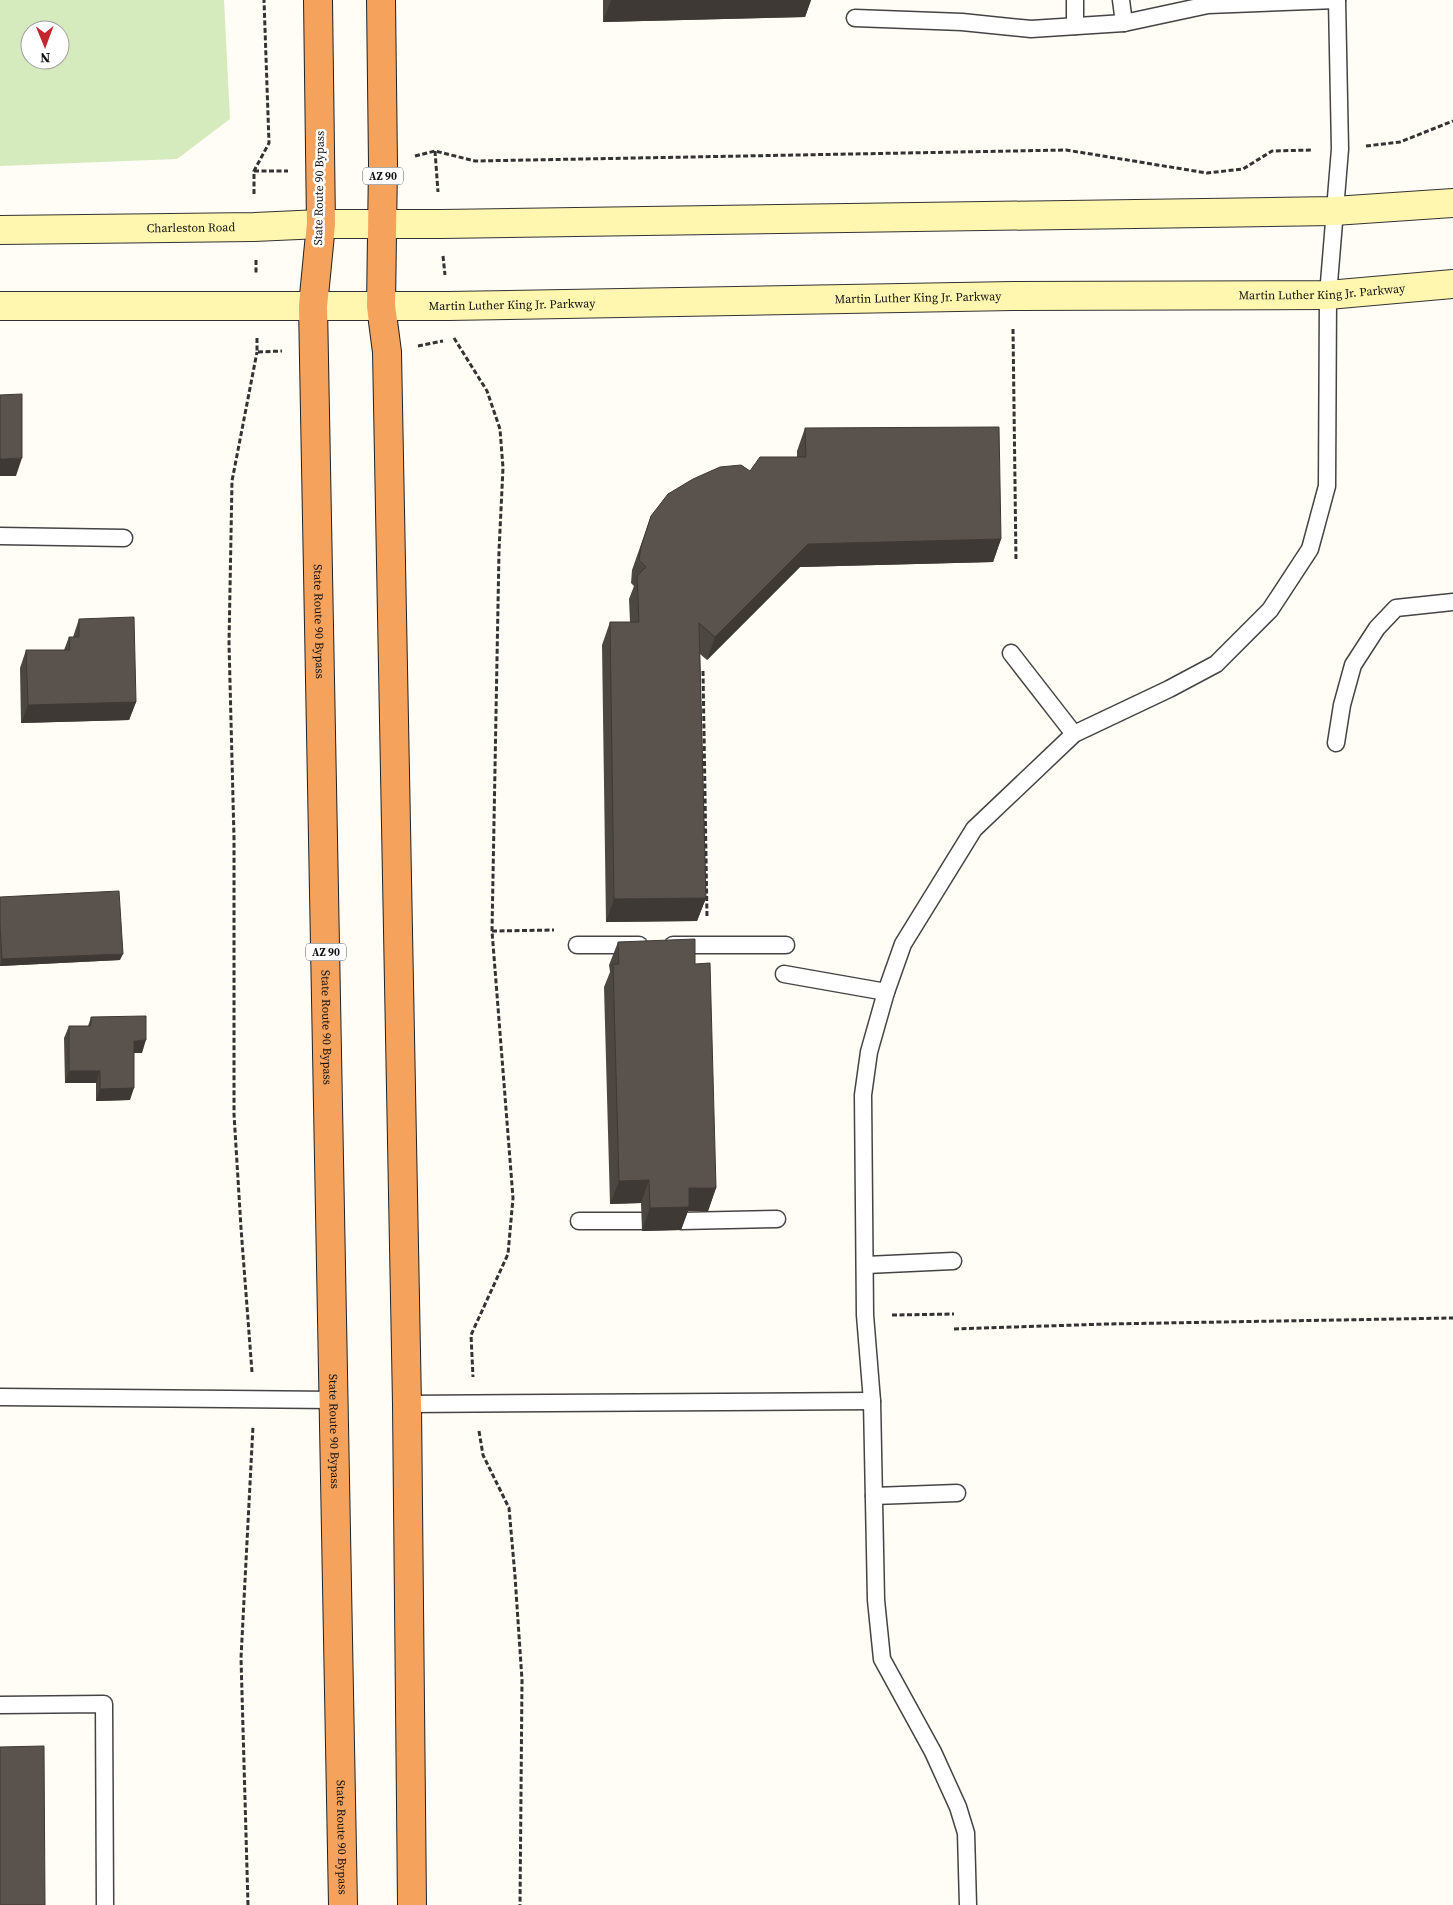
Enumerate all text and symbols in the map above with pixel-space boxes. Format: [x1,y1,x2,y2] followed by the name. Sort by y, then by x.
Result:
[20,20,70,70] north arrow
[40,48,51,68] text: N
[310,131,328,245] street label: State Route 90 Bypass
[363,168,403,185] road number: AZ 90
[147,219,236,236] street label: Charleston Road
[1239,280,1407,303] street label: Martin Luther King Jr. Parkway
[834,288,1002,307] street label: Martin Luther King Jr. Parkway
[429,295,596,314] street label: Martin Luther King Jr. Parkway
[310,564,328,679] street label: State Route 90 Bypass
[306,944,346,960] road number: AZ 90
[317,970,336,1085] street label: State Route 90 Bypass
[325,1374,343,1489] street label: State Route 90 Bypass
[333,1780,351,1895] street label: State Route 90 Bypass

